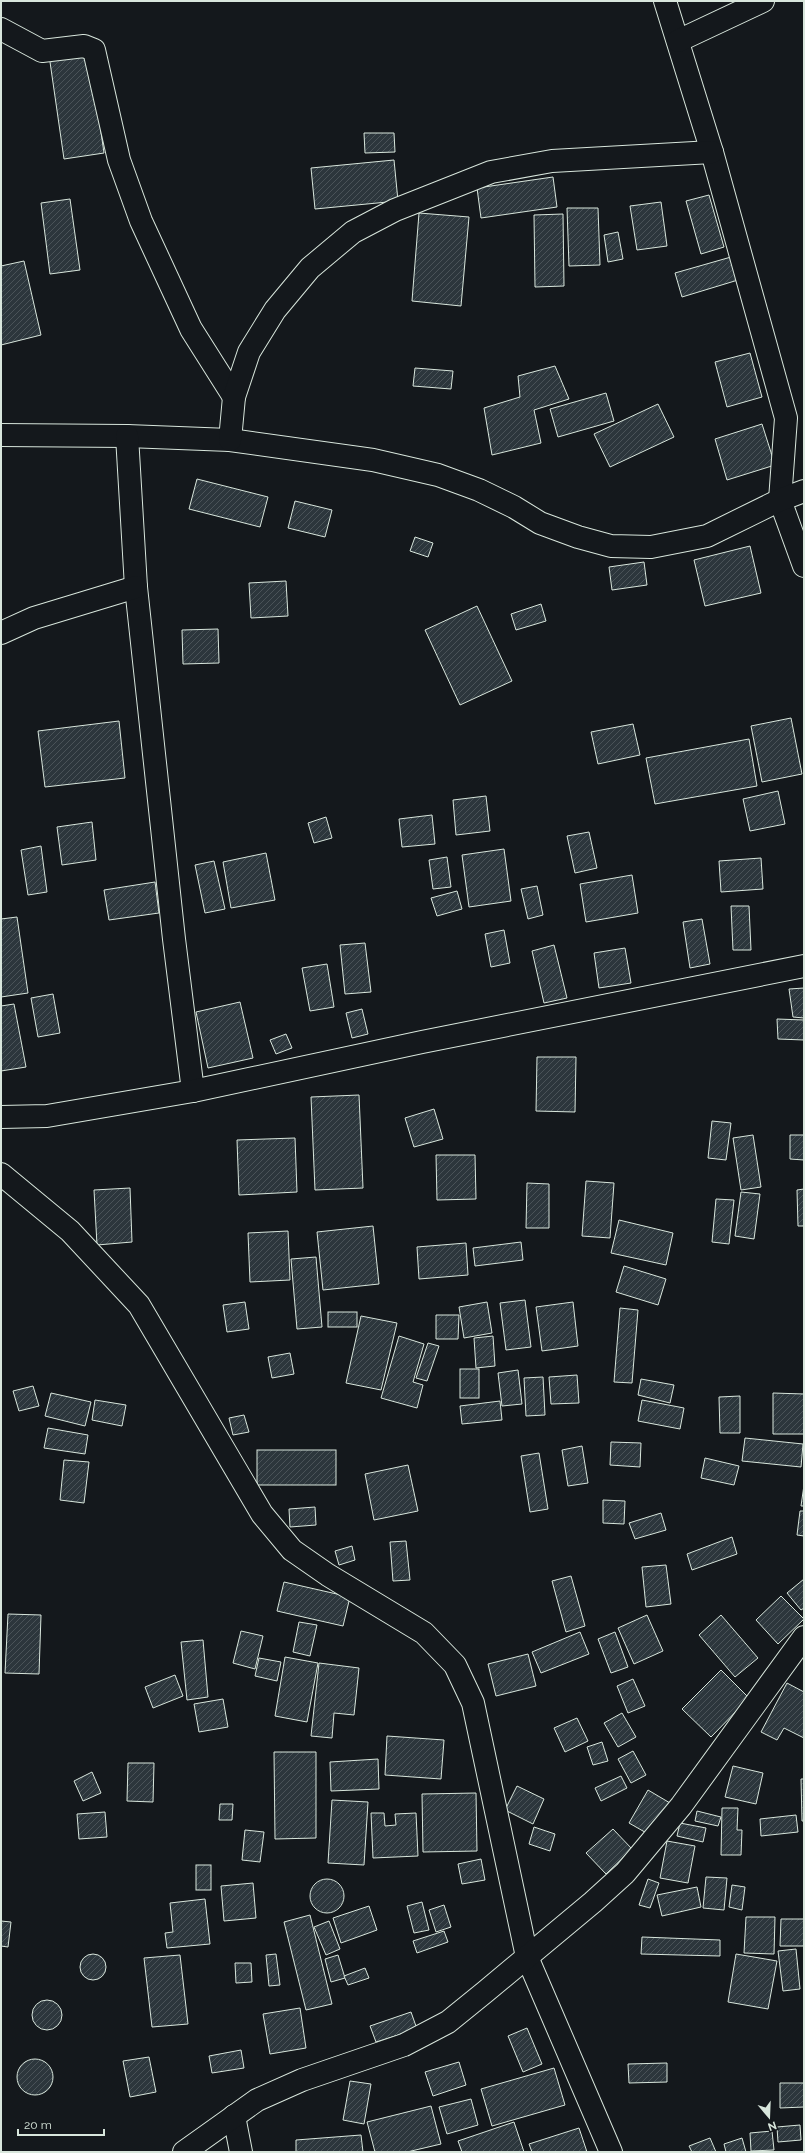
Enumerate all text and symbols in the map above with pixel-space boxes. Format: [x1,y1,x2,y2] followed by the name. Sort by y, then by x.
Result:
[749,2097,789,2137] north arrow
[18,2111,104,2137] scale bar
[24,2118,52,2132] text: 20 m
[766,2118,778,2133] text: N

